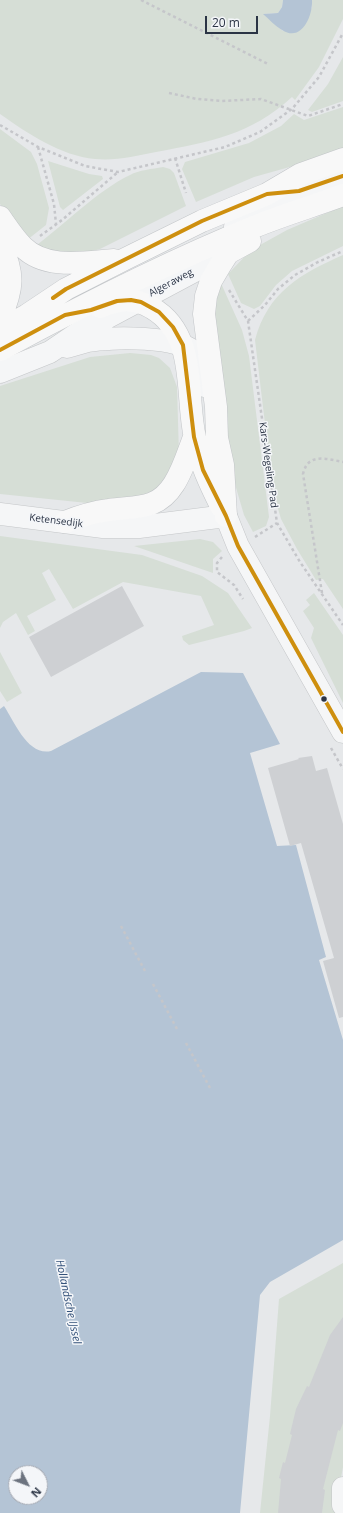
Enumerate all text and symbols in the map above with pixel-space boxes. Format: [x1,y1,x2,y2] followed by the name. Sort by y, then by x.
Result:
[207,8,260,34] scale bar
[212,14,240,31] text: 20 m
[147,266,195,300] street label: Algeraweg
[256,421,280,509] street label: Kars-Wegeling Pad
[29,512,83,530] street label: Ketensedijk
[319,694,329,704] unlabelled marker
[53,1258,83,1346] water label: Hollandsche IJssel
[8,1465,48,1505] north arrow
[28,1484,45,1501] text: N

